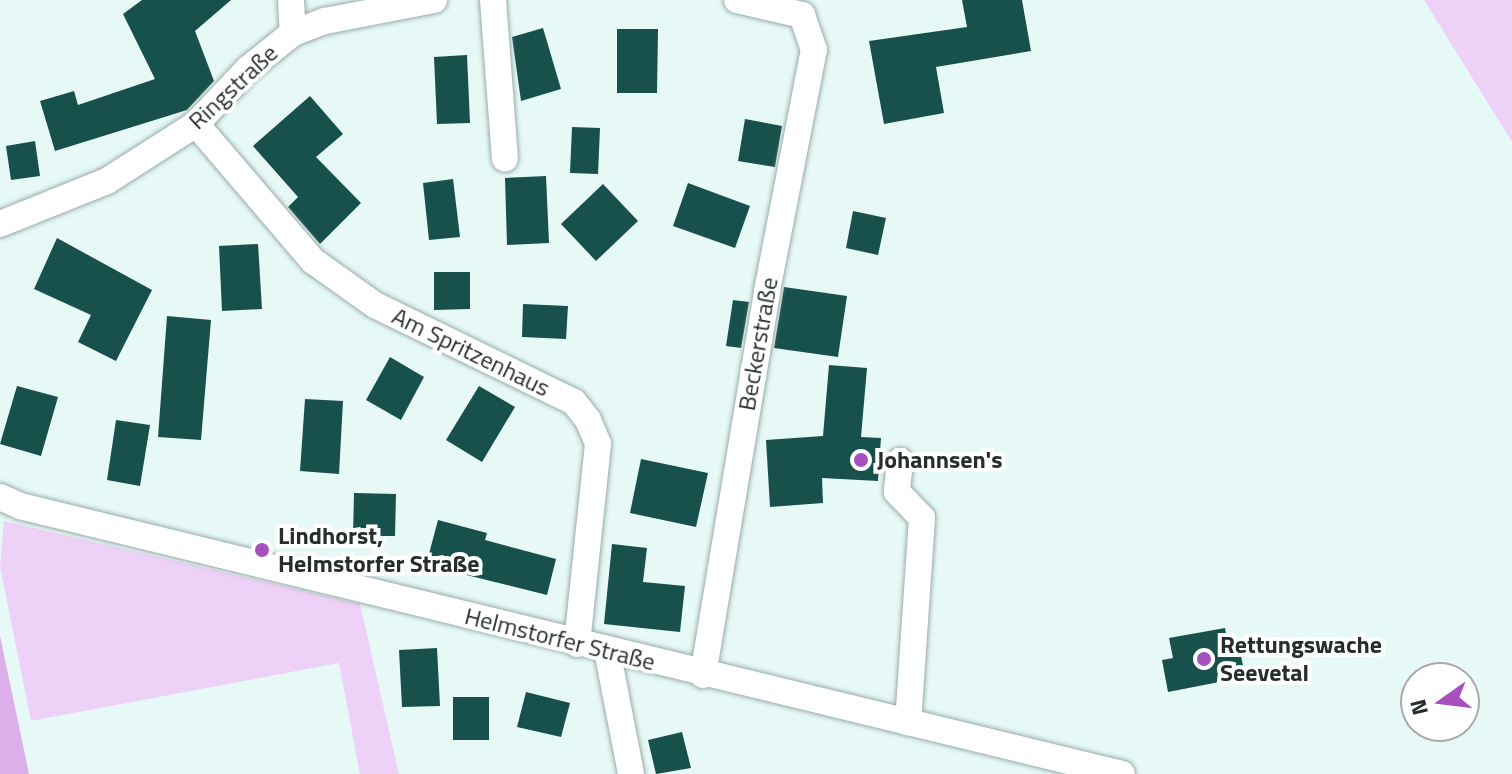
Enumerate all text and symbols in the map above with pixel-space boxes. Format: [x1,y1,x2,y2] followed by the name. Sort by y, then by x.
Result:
[183,39,283,135] street label: Ringstraße
[732,275,784,413] street label: Beckerstraße
[387,301,555,403] street label: Am Spritzenhaus
[877,446,1003,474] place label: Johannsen's
[852,451,870,469] marker: Johannsen's
[278,522,479,578] place label: Lindhorst, Helmstorfer Straße
[253,541,271,559] marker: Lindhorst, Helmstorfer Straße
[462,601,658,677] street label: Helmstorfer Straße
[1220,631,1382,687] place label: Rettungswache Seevetal
[1195,650,1213,668] marker: Rettungswache Seevetal
[1400,662,1480,742] north arrow
[1400,696,1437,719] text: N

